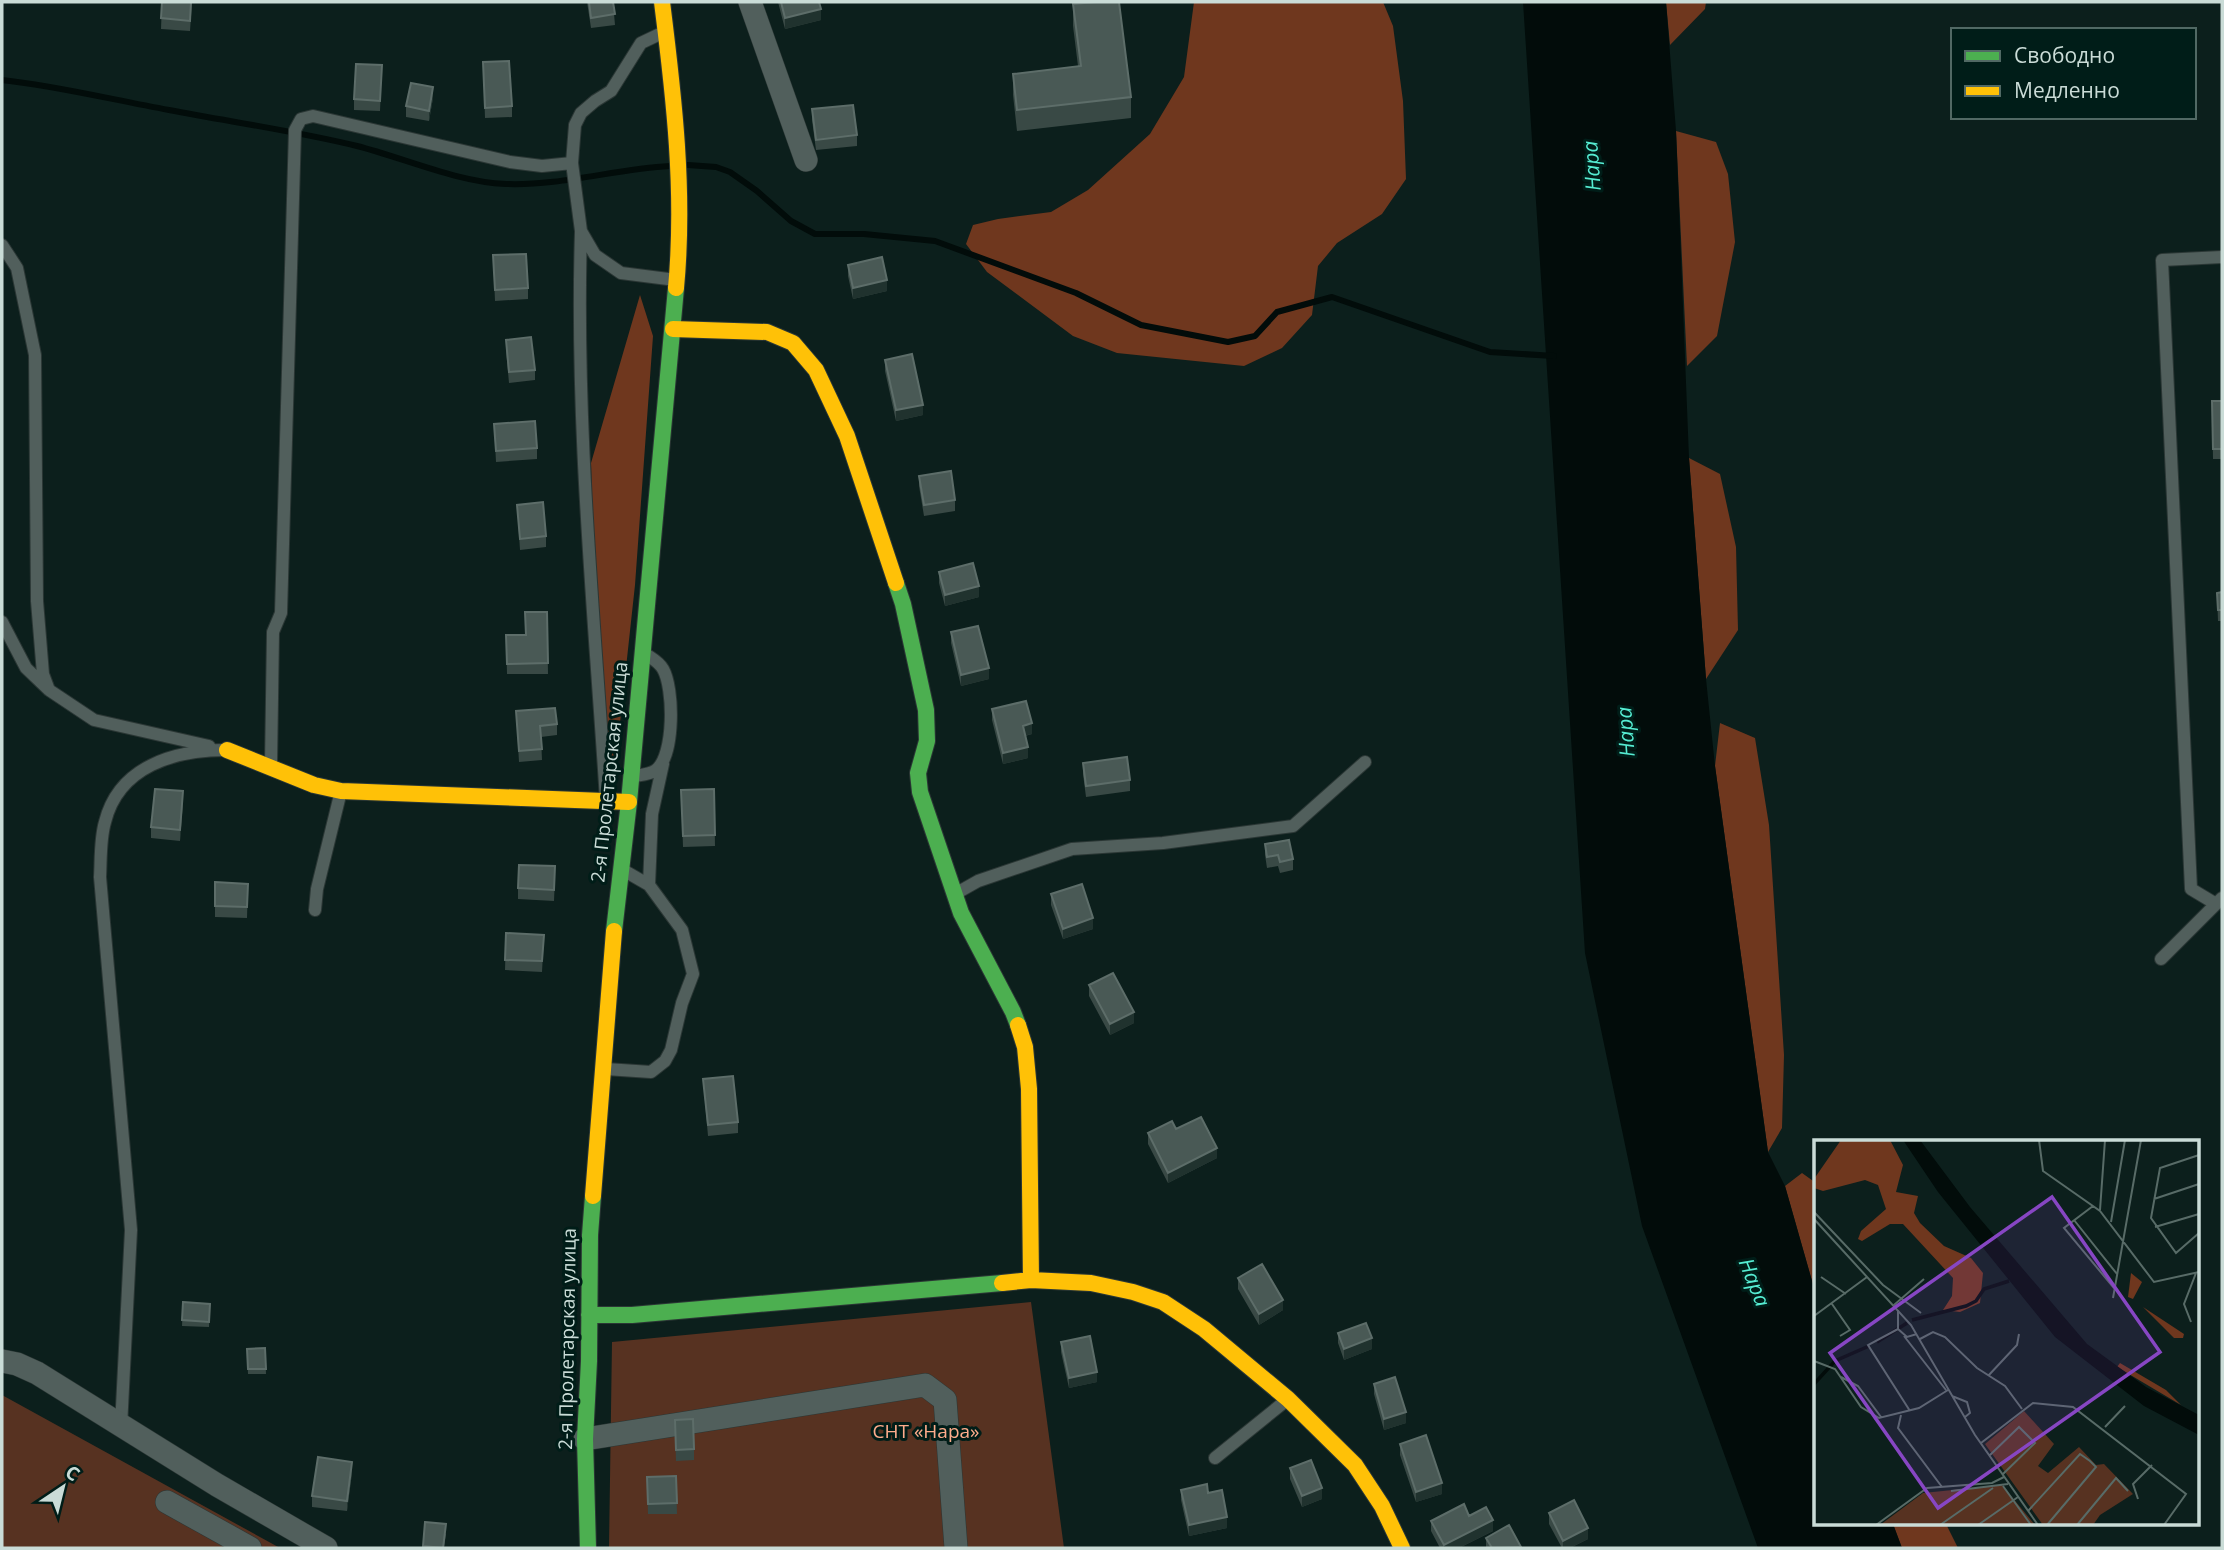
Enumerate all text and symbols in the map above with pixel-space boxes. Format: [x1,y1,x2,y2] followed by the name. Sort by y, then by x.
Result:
[1951,28,2196,119] legend
[2014,41,2115,69] text: Свободно
[2014,76,2120,104] text: Медленно
[1575,140,1607,192] water label: Нара
[584,660,634,884] street label: 2-я Пролетарская улица
[1609,706,1641,758] water label: Нара
[1814,1140,2200,1526] inset map
[552,1228,582,1450] street label: 2-я Пролетарская улица
[1733,1253,1777,1311] water label: Нара
[873,1418,979,1444] park label: СНТ «Нара»
[28,1452,98,1522] north arrow
[60,1459,85,1487] text: С

